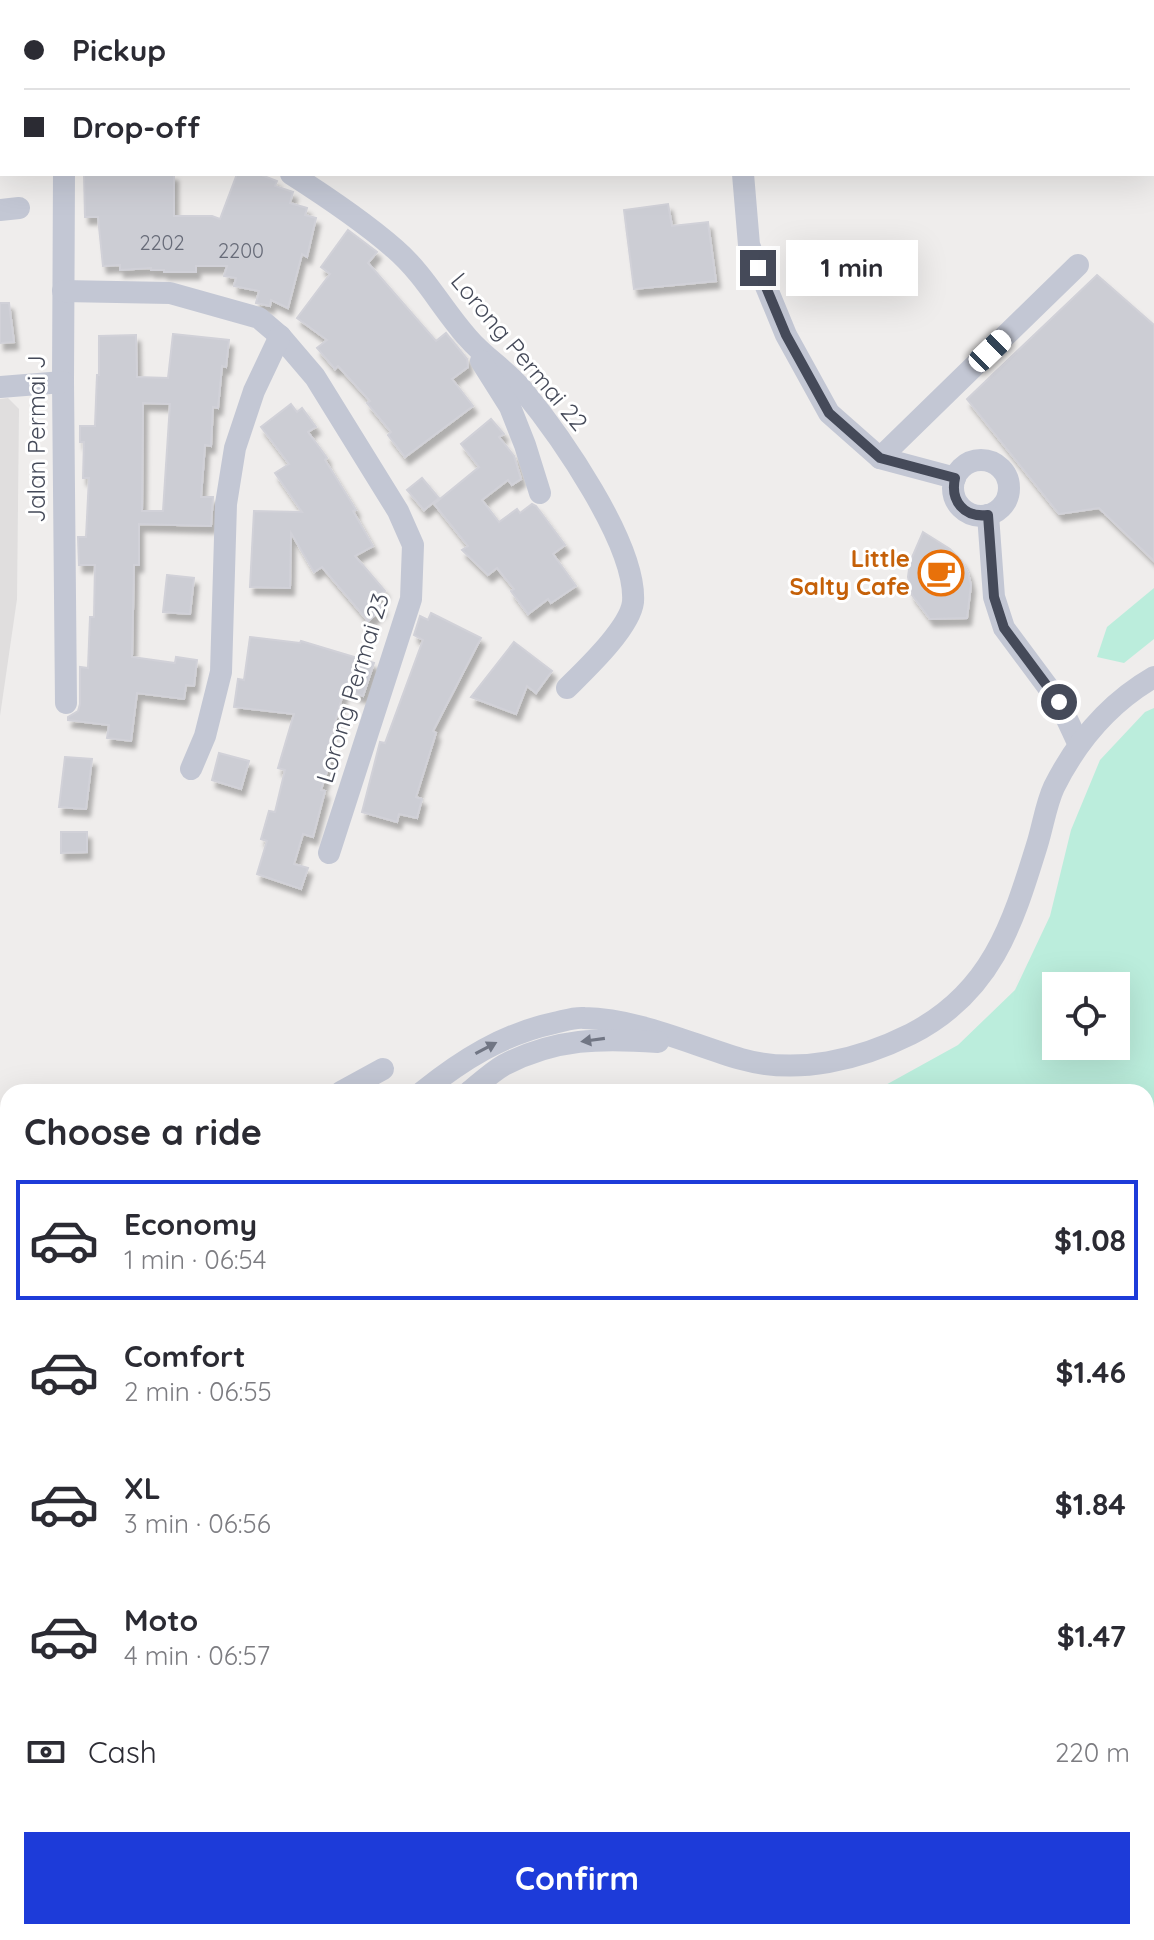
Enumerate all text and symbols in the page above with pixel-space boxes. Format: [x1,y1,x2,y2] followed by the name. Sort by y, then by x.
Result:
[72,31,166,69] text: Pickup
[72,108,200,146] text: Drop-off
[139,230,185,255] house number: 2202
[218,238,264,263] house number: 2200
[786,240,918,296] callout: 1 min
[740,250,776,286] route end
[821,251,884,284] text: 1 min
[445,266,595,437] street label: Lorong Permai 22
[964,326,1016,376] car
[21,355,51,523] street label: Jalan Permai J
[790,543,910,601] place label: Little Salty Cafe
[917,549,965,597] cafe icon: Little Salty Cafe
[309,589,395,786] street label: Lorong Permai 23
[1041,684,1077,720] route start
[1042,972,1130,1060] map controls
[1042,972,1130,1060] button: locate
[581,1034,606,1047] one-way arrow
[475,1041,497,1055] one-way arrow
[24,1109,262,1154] text: Choose a ride
[28,1204,100,1276] icon: car
[124,1205,257,1243] text: Economy
[1054,1221,1126,1259] text: $1.08
[124,1243,266,1276] text: 1 min · 06:54
[28,1336,100,1408] icon: car
[124,1337,245,1375] text: Comfort
[1056,1353,1126,1391] text: $1.46
[124,1375,272,1408] text: 2 min · 06:55
[28,1468,100,1540] icon: car
[124,1469,161,1507] text: XL
[1055,1485,1126,1523] text: $1.84
[124,1507,271,1540] text: 3 min · 06:56
[28,1600,100,1672] icon: car
[124,1601,198,1639] text: Moto
[1057,1617,1126,1655] text: $1.47
[124,1639,270,1672] text: 4 min · 06:57
[24,1730,68,1774] icon: cash
[88,1733,157,1771] text: Cash
[1055,1736,1130,1769] text: 220 m
[24,1832,1130,1924] button: Confirm

